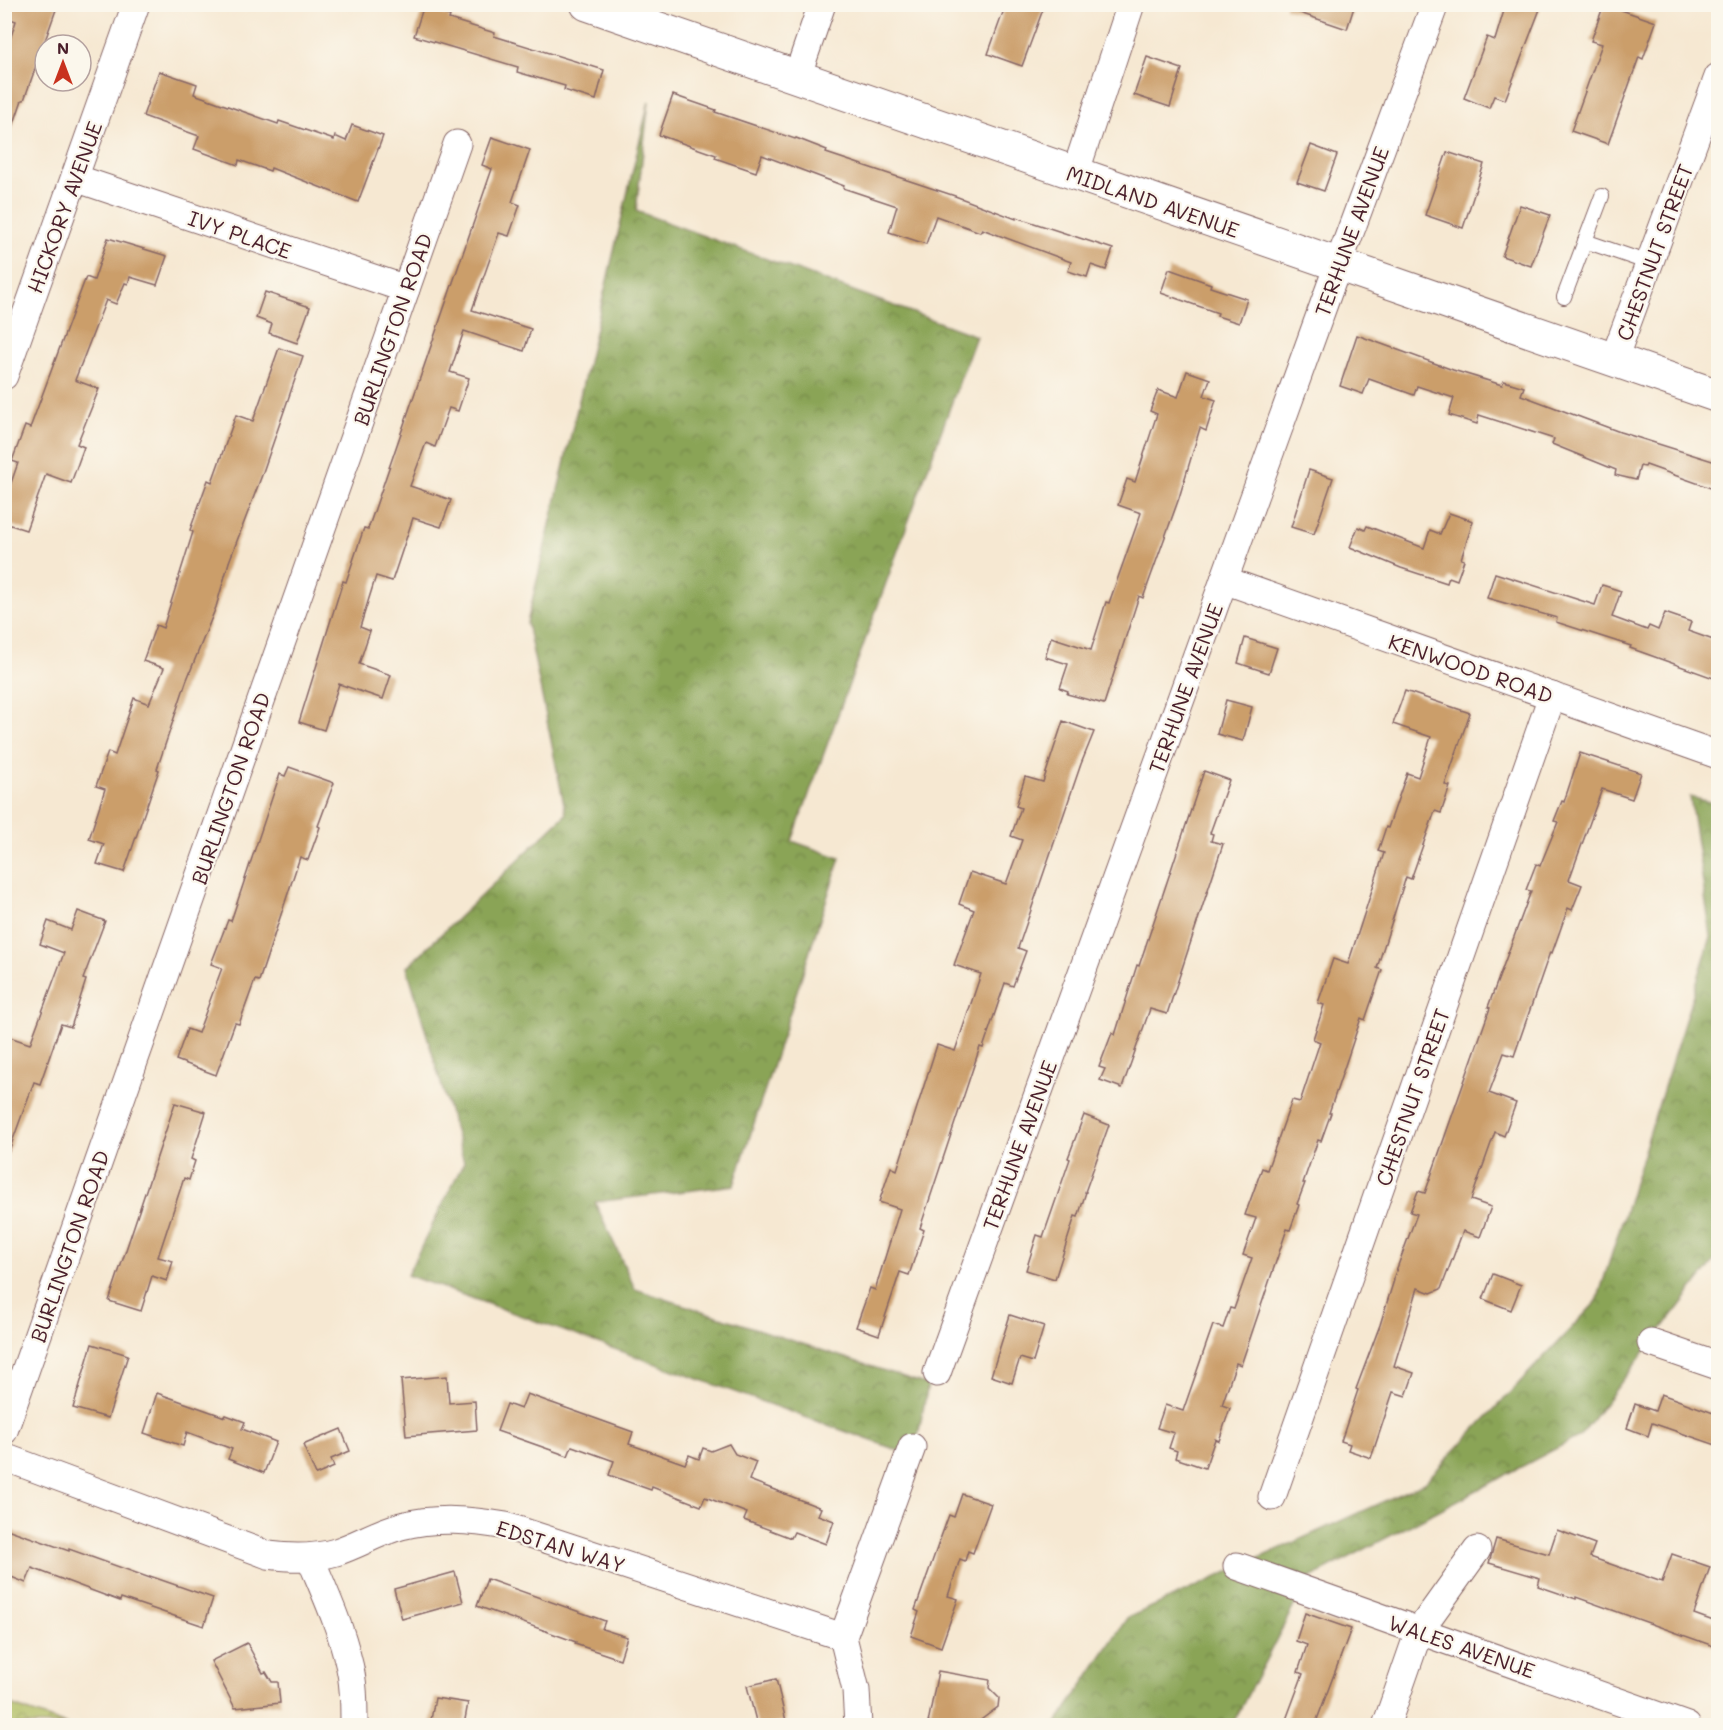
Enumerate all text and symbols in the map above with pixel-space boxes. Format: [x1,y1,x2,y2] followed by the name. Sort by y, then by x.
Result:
[33,33,93,93] north arrow
[57,37,69,58] text: N
[20,117,108,297] street label: HICKORY AVENUE
[1308,142,1394,320] street label: TERHUNE AVENUE
[1063,159,1243,243] street label: MIDLAND AVENUE
[1609,160,1699,344] street label: CHESTNUT STREET
[185,204,295,264] street label: IVY PLACE
[346,229,438,429] street label: BURLINGTON ROAD
[1142,599,1228,777] street label: TERHUNE AVENUE
[1385,627,1557,709] street label: KENWOOD ROAD
[184,688,276,888] street label: BURLINGTON ROAD
[1369,1005,1455,1189] street label: CHESTNUT STREET
[976,1056,1062,1234] street label: TERHUNE AVENUE
[23,1146,115,1346] street label: BURLINGTON ROAD
[493,1514,629,1578] street label: EDSTAN WAY
[1385,1608,1539,1684] street label: WALES AVENUE

